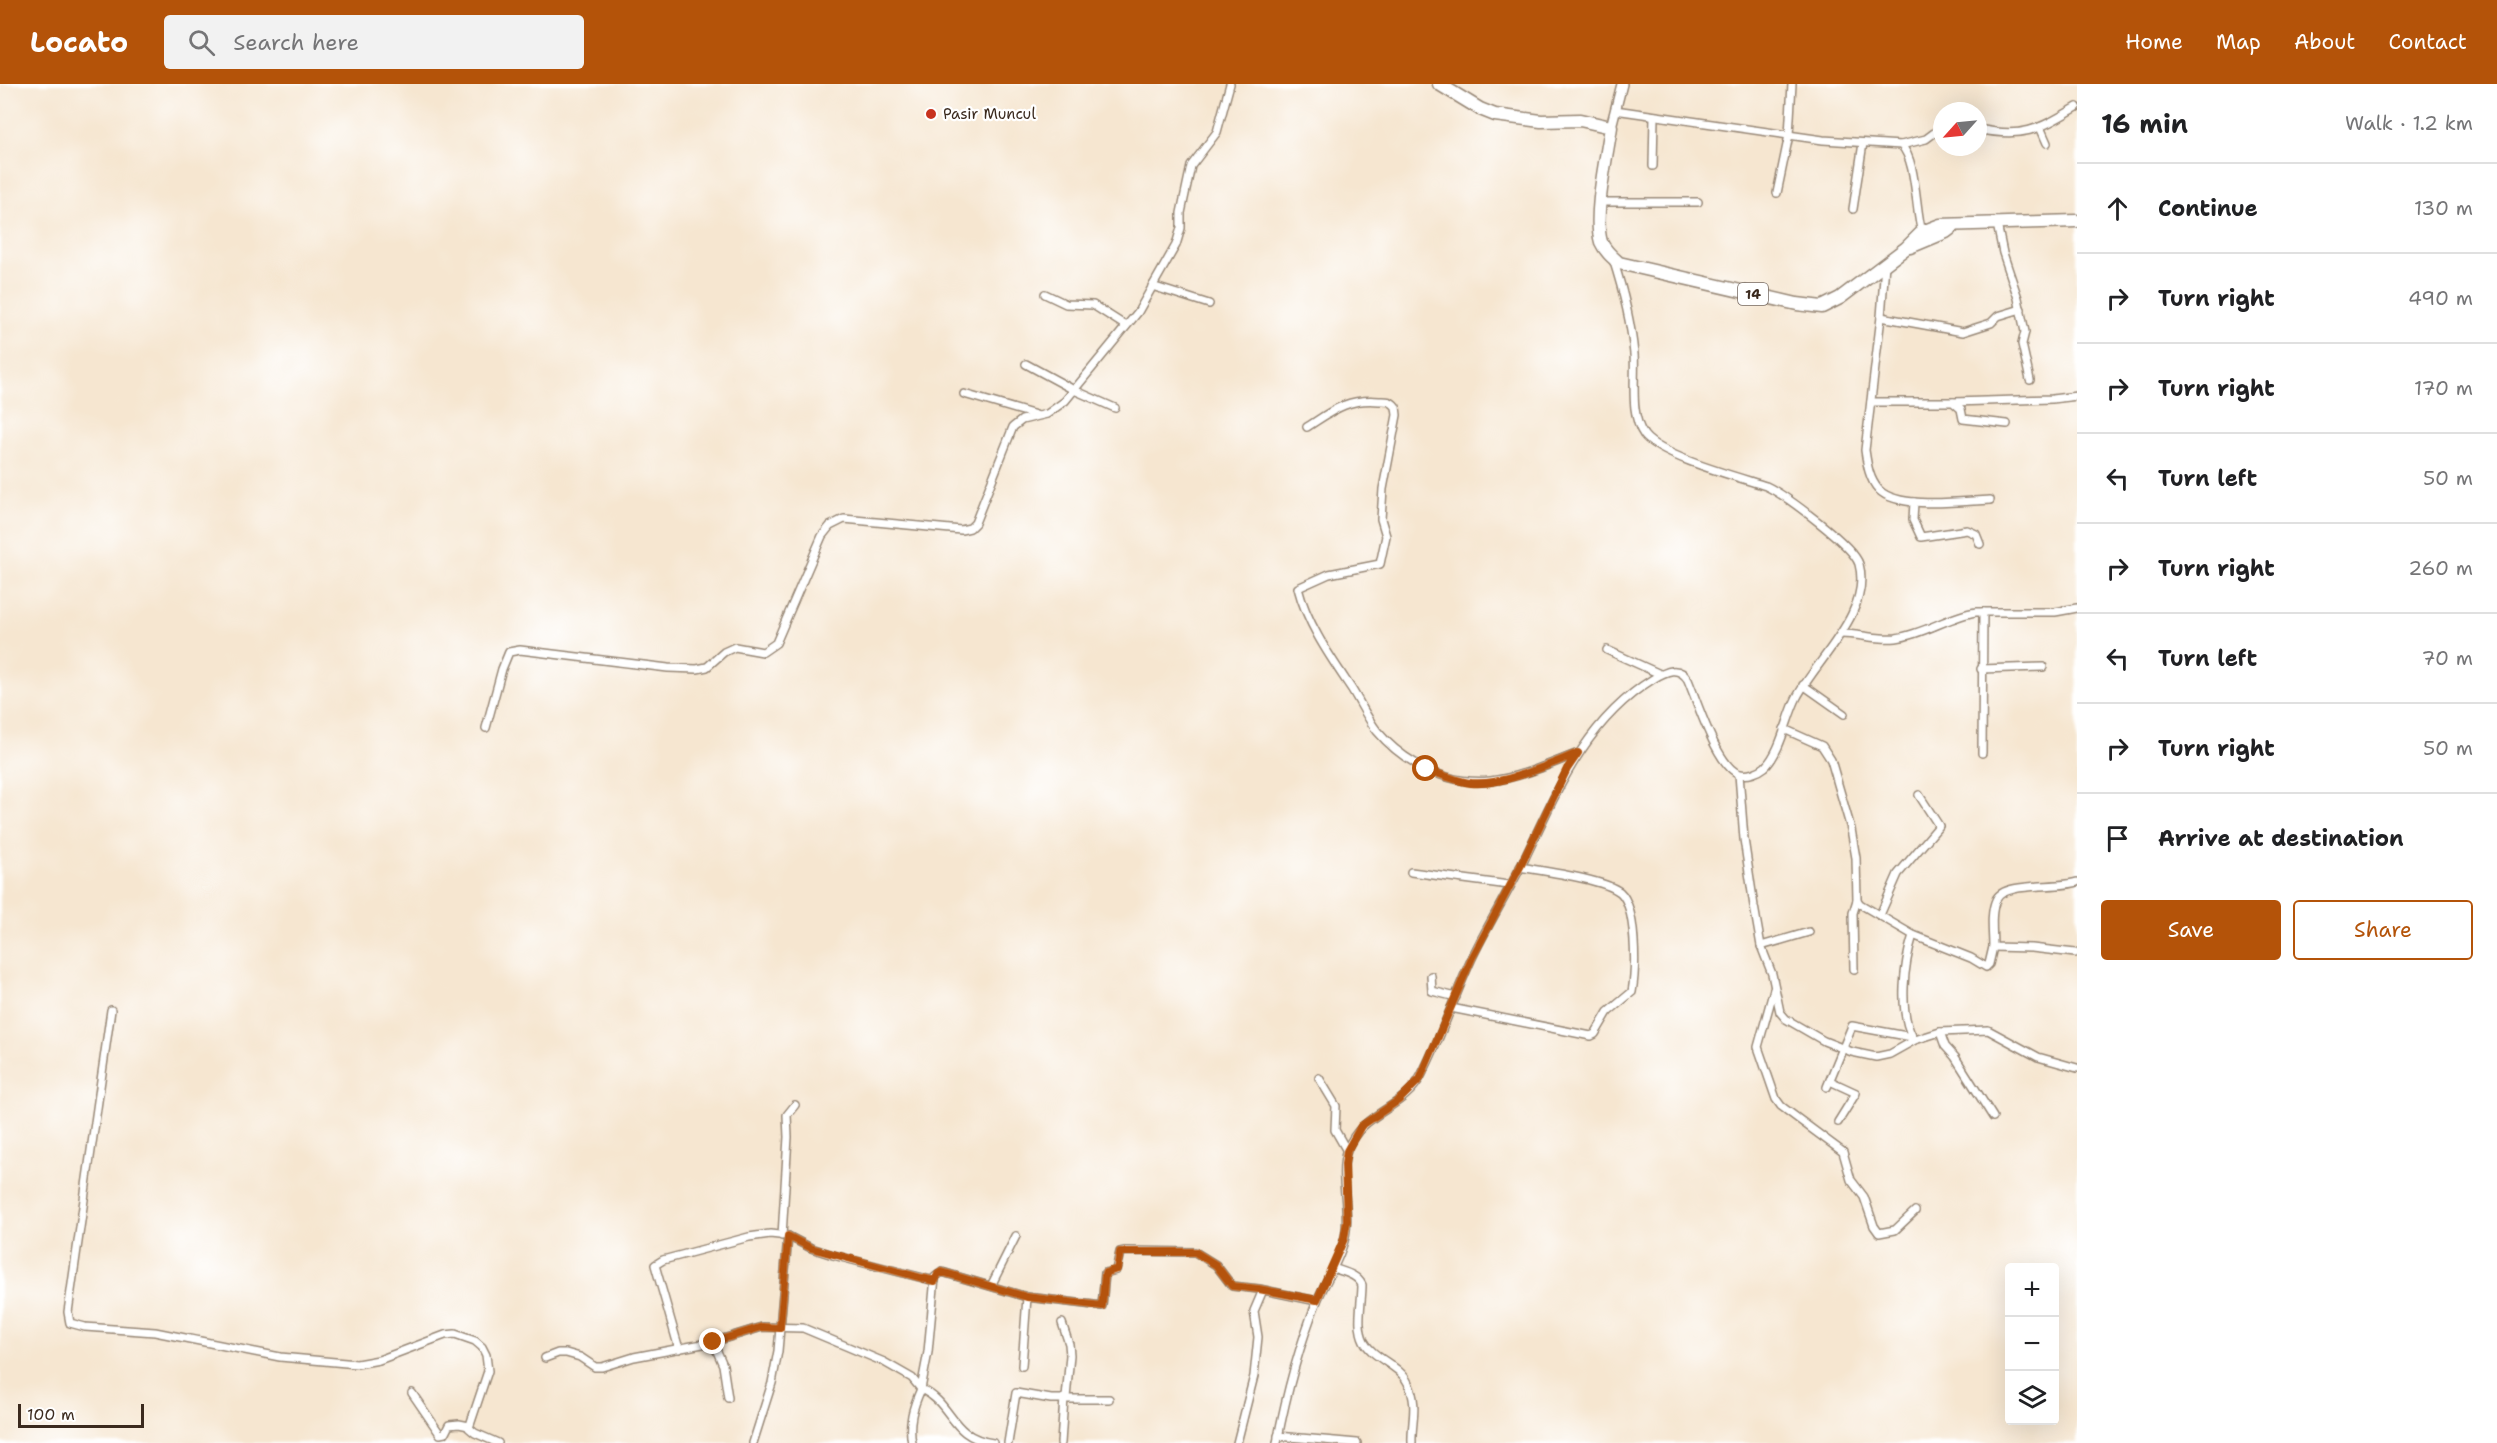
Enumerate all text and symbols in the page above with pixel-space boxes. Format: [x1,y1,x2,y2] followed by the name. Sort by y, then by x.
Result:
[164,15,584,69] search box
[30,23,128,61] text: Locato
[185,26,218,59] icon: search
[233,28,359,57] text: Search here
[2125,28,2183,56] text: Home
[2216,28,2261,56] text: Map
[2294,28,2355,56] text: About
[2388,28,2467,56] text: Contact
[1933,102,1987,156] north arrow
[943,104,1036,124] place label: Pasir Muncul
[2101,106,2188,141] text: 16 min
[924,107,938,121] marker: Pasir Muncul
[2345,110,2473,136] text: Walk · 1.2 km
[2101,192,2134,225] icon: ahead
[2158,194,2258,223] text: Continue
[2414,195,2473,221] text: 130 m
[2101,282,2134,315] icon: right
[1738,283,1768,305] road number: 14
[2158,284,2275,313] text: Turn right
[2408,285,2473,311] text: 490 m
[2101,372,2134,405] icon: right
[2158,374,2275,403] text: Turn right
[2414,375,2473,401] text: 170 m
[2101,462,2134,495] icon: left
[2158,464,2257,493] text: Turn left
[2423,465,2473,491] text: 50 m
[2101,552,2134,585] icon: right
[2158,554,2275,583] text: Turn right
[2408,555,2473,581] text: 260 m
[2101,642,2134,675] icon: left
[2158,644,2257,673] text: Turn left
[2421,645,2473,671] text: 70 m
[2101,732,2134,765] icon: right
[2158,734,2275,763] text: Turn right
[2423,735,2473,761] text: 50 m
[1412,755,1438,781] route start
[2101,822,2134,855] icon: arrive
[2158,824,2404,853] text: Arrive at destination
[2101,900,2281,960] button: Save
[2293,900,2473,960] button: Share
[2005,1263,2059,1425] map controls
[2005,1263,2059,1317] button: +
[2005,1317,2059,1371] button: −
[699,1328,725,1354] route end
[2005,1371,2059,1425] button: layers
[18,1401,144,1428] scale bar
[27,1404,75,1425] text: 100 m

